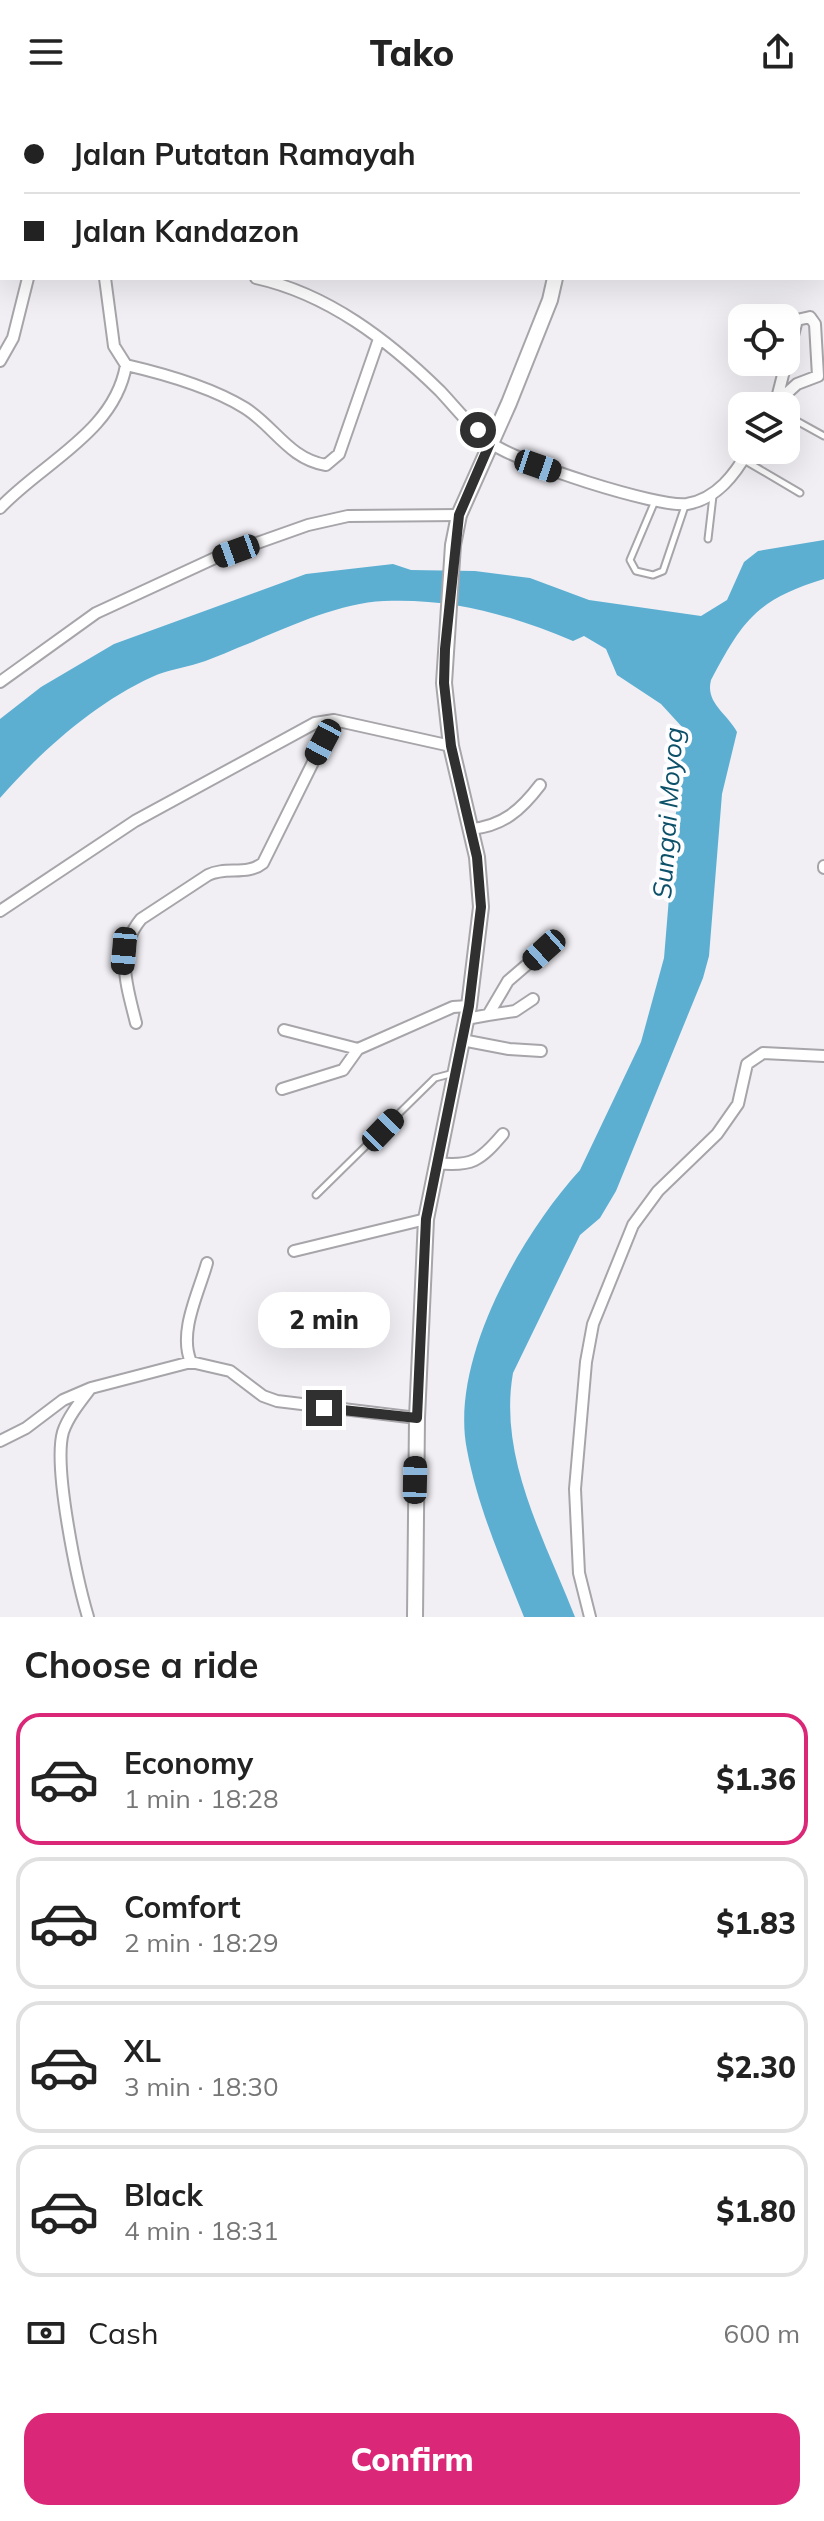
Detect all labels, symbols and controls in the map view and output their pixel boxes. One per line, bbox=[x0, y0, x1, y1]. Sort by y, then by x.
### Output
icon: menu bbox=[24, 30, 68, 74]
text: Tako bbox=[370, 30, 454, 75]
icon: share bbox=[756, 30, 800, 74]
text: Jalan Putatan Ramayah bbox=[72, 135, 416, 173]
text: Jalan Kandazon bbox=[72, 212, 299, 250]
map controls bbox=[728, 304, 800, 464]
button: locate bbox=[728, 304, 800, 376]
button: layers bbox=[728, 392, 800, 464]
route start bbox=[460, 412, 496, 448]
car bbox=[511, 447, 565, 485]
car bbox=[209, 532, 263, 570]
car bbox=[301, 715, 345, 769]
water label: Sungai Moyog bbox=[645, 726, 690, 900]
car bbox=[518, 925, 570, 975]
car bbox=[110, 926, 138, 976]
car bbox=[358, 1104, 408, 1156]
callout: 2 min bbox=[258, 1292, 390, 1348]
text: 2 min bbox=[289, 1303, 359, 1336]
route end bbox=[306, 1390, 342, 1426]
car bbox=[403, 1456, 427, 1504]
text: Choose a ride bbox=[24, 1642, 258, 1687]
icon: car bbox=[28, 1743, 100, 1815]
text: Economy bbox=[124, 1744, 253, 1782]
text: $1.36 bbox=[716, 1760, 796, 1798]
text: 1 min · 18:28 bbox=[124, 1782, 279, 1815]
icon: car bbox=[28, 1887, 100, 1959]
text: Comfort bbox=[124, 1888, 241, 1926]
text: $1.83 bbox=[716, 1904, 796, 1942]
text: 2 min · 18:29 bbox=[124, 1926, 279, 1959]
icon: car bbox=[28, 2031, 100, 2103]
text: XL bbox=[124, 2032, 161, 2070]
text: $2.30 bbox=[716, 2048, 796, 2086]
text: 3 min · 18:30 bbox=[124, 2070, 279, 2103]
icon: car bbox=[28, 2175, 100, 2247]
text: Black bbox=[124, 2176, 203, 2214]
text: $1.80 bbox=[716, 2192, 796, 2230]
text: 4 min · 18:31 bbox=[124, 2214, 279, 2247]
icon: cash bbox=[24, 2311, 68, 2355]
text: Cash bbox=[88, 2314, 159, 2352]
text: 600 m bbox=[724, 2317, 800, 2350]
button: Confirm bbox=[24, 2413, 800, 2505]

